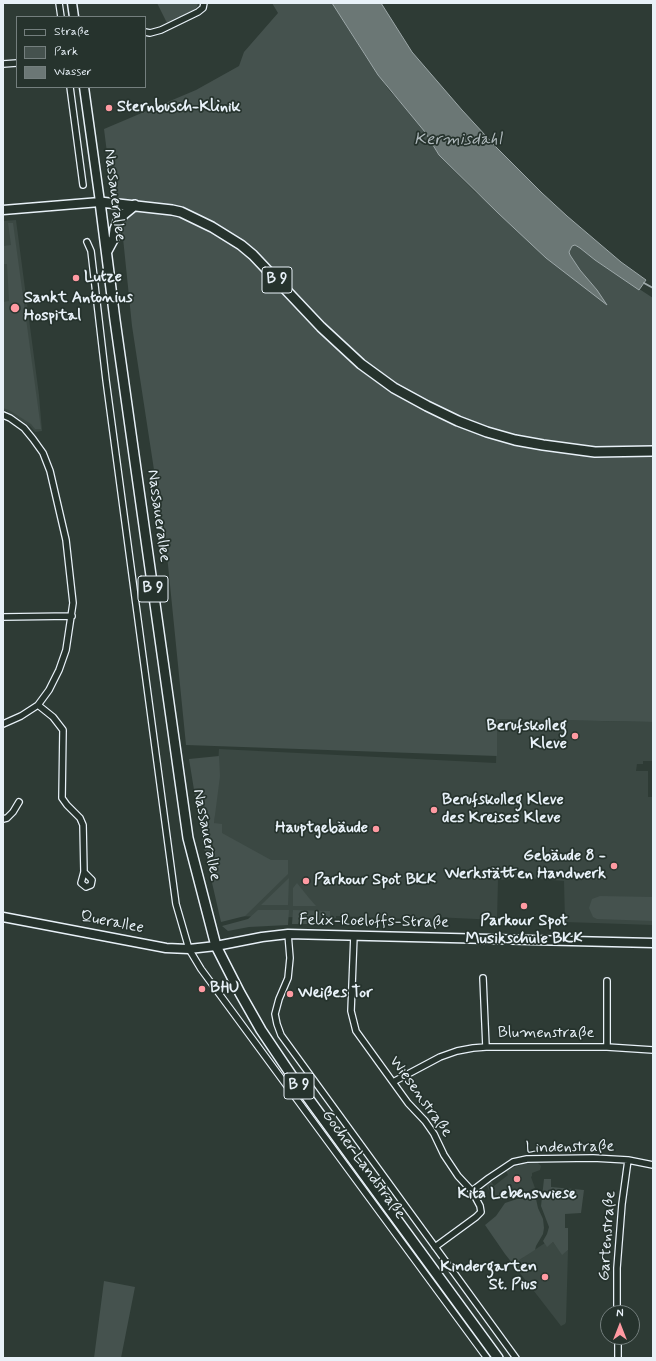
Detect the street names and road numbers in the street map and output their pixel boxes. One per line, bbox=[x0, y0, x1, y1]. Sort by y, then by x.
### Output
street label: Nassauerallee bbox=[99, 148, 129, 242]
road number: B 9 bbox=[262, 267, 292, 293]
street label: Nassauerallee bbox=[142, 469, 174, 563]
road number: B 9 bbox=[138, 576, 168, 602]
street label: Nassauerallee bbox=[188, 787, 224, 883]
street label: Querallee bbox=[79, 907, 145, 939]
street label: Felix-Roeloffs-Straße bbox=[299, 911, 449, 933]
street label: Blumenstraße bbox=[498, 1024, 594, 1044]
street label: Wiesenstraße bbox=[384, 1053, 456, 1141]
road number: B 9 bbox=[284, 1073, 314, 1099]
street label: Gocher Landstraße bbox=[317, 1107, 409, 1223]
street label: Lindenstraße bbox=[525, 1138, 615, 1158]
street label: Gartenstraße bbox=[595, 1190, 621, 1282]

